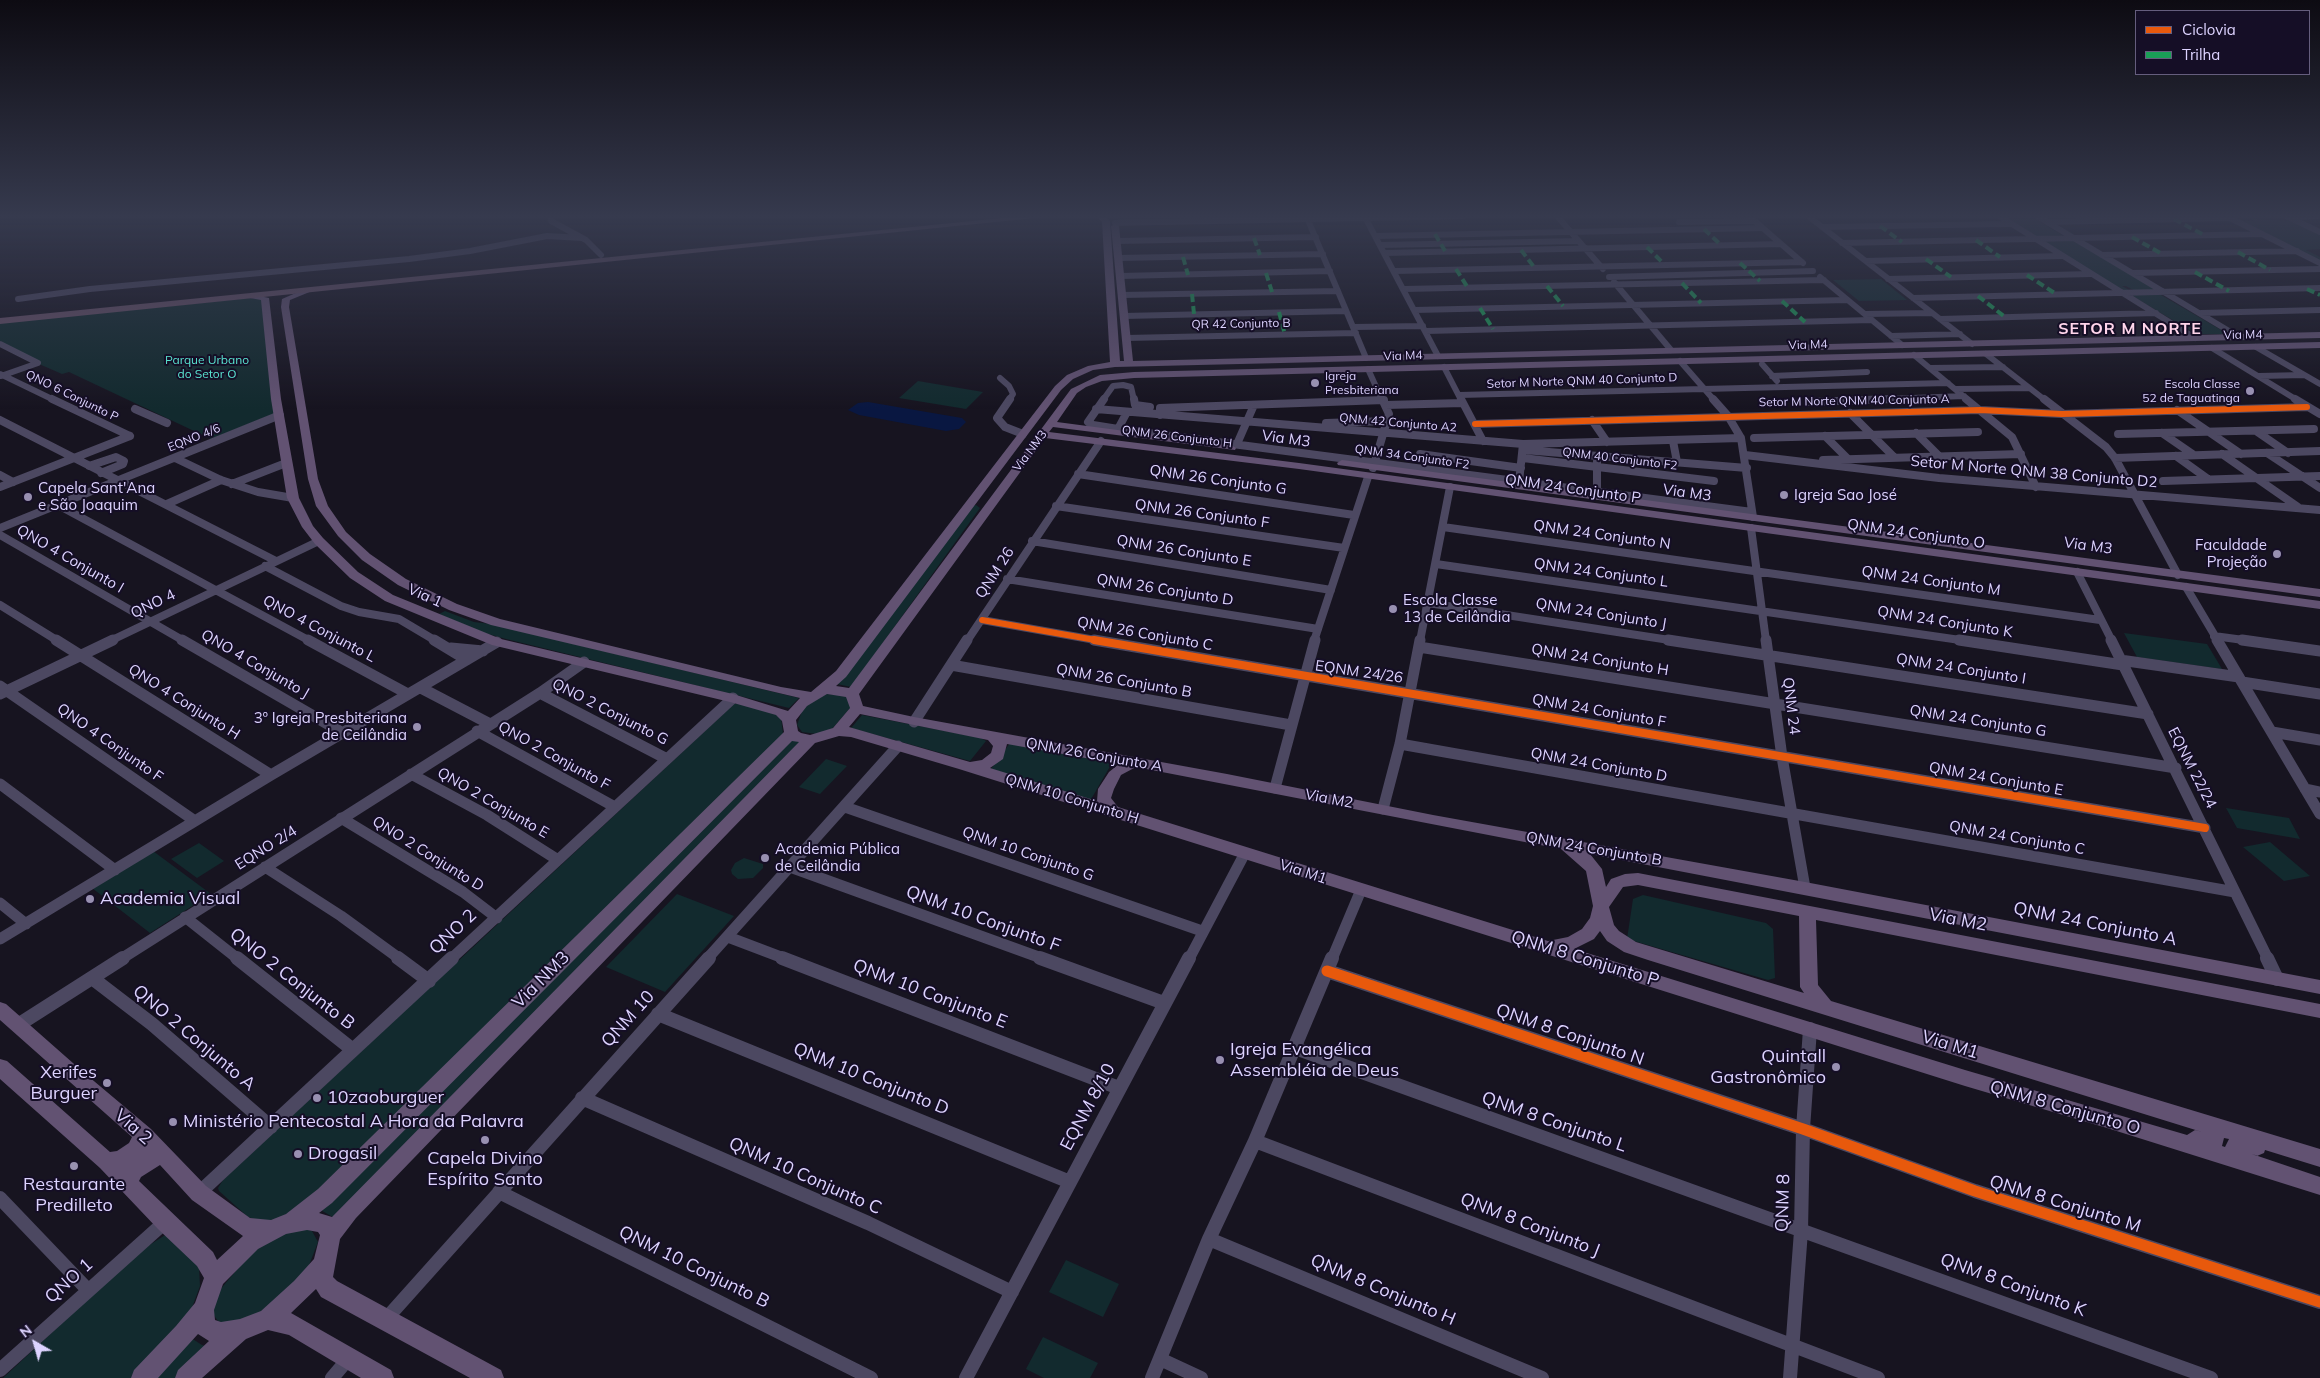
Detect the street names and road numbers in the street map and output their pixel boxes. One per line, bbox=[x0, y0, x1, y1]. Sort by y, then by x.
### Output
street label: QR 42 Conjunto B bbox=[1191, 316, 1291, 332]
street label: Via M4 bbox=[2223, 327, 2263, 343]
street label: Via M4 bbox=[1788, 337, 1828, 353]
street label: Via M4 bbox=[1383, 348, 1423, 364]
street label: QNO 6 Conjunto P bbox=[23, 367, 121, 425]
street label: Setor M Norte QNM 40 Conjunto D bbox=[1486, 370, 1678, 392]
street label: Setor M Norte QNM 40 Conjunto A bbox=[1758, 392, 1950, 410]
street label: QNM 42 Conjunto A2 bbox=[1339, 411, 1457, 435]
street label: EQNO 4/6 bbox=[166, 421, 222, 455]
street label: QNM 26 Conjunto H bbox=[1121, 423, 1233, 451]
street label: Via NM3 bbox=[1010, 427, 1050, 475]
street label: Via M3 bbox=[1261, 427, 1311, 451]
street label: QNM 34 Conjunto F2 bbox=[1354, 442, 1470, 472]
street label: QNM 40 Conjunto F2 bbox=[1562, 445, 1678, 473]
street label: Setor M Norte QNM 38 Conjunto D2 bbox=[1910, 452, 2158, 492]
street label: QNM 26 Conjunto G bbox=[1148, 461, 1288, 499]
street label: QNM 24 Conjunto P bbox=[1504, 471, 1642, 507]
street label: Via M3 bbox=[1662, 481, 1712, 505]
street label: QNM 26 Conjunto F bbox=[1134, 496, 1270, 532]
street label: QNM 24 Conjunto O bbox=[1846, 515, 1986, 553]
street label: QNM 24 Conjunto N bbox=[1532, 516, 1672, 554]
street label: QNO 4 Conjunto I bbox=[13, 521, 127, 597]
street label: QNM 26 Conjunto E bbox=[1115, 531, 1253, 571]
street label: Via M3 bbox=[2063, 534, 2113, 558]
street label: QNM 26 bbox=[972, 544, 1018, 602]
street label: QNM 24 Conjunto L bbox=[1533, 555, 1669, 591]
street label: QNM 24 Conjunto M bbox=[1860, 562, 2002, 600]
street label: QNM 26 Conjunto D bbox=[1095, 570, 1235, 610]
street label: Via 1 bbox=[405, 580, 445, 612]
street label: QNO 4 bbox=[128, 586, 178, 622]
street label: QNO 4 Conjunto L bbox=[260, 592, 378, 666]
street label: QNM 24 Conjunto J bbox=[1534, 595, 1668, 633]
street label: QNM 24 Conjunto K bbox=[1876, 602, 2014, 642]
street label: QNM 26 Conjunto C bbox=[1076, 613, 1214, 655]
street label: QNO 4 Conjunto J bbox=[198, 626, 312, 702]
street label: QNM 24 Conjunto H bbox=[1530, 640, 1670, 680]
street label: QNM 24 Conjunto I bbox=[1895, 650, 2027, 688]
street label: EQNM 24/26 bbox=[1314, 657, 1404, 687]
street label: QNO 4 Conjunto H bbox=[125, 660, 243, 744]
street label: QNM 26 Conjunto B bbox=[1055, 660, 1193, 702]
street label: QNO 2 Conjunto G bbox=[549, 675, 671, 749]
street label: QNM 24 bbox=[1779, 676, 1803, 736]
street label: QNM 24 Conjunto F bbox=[1531, 690, 1667, 732]
street label: QNO 4 Conjunto F bbox=[53, 700, 167, 786]
street label: QNM 24 Conjunto G bbox=[1908, 701, 2048, 741]
street label: QNO 2 Conjunto F bbox=[495, 718, 613, 794]
street label: EQNM 22/24 bbox=[2164, 724, 2220, 812]
street label: QNM 26 Conjunto A bbox=[1024, 734, 1164, 776]
street label: QNM 24 Conjunto D bbox=[1529, 744, 1669, 786]
street label: QNM 24 Conjunto E bbox=[1927, 758, 2065, 800]
street label: QNO 2 Conjunto E bbox=[434, 764, 552, 842]
street label: QNM 10 Conjunto H bbox=[1003, 770, 1141, 828]
street label: Via M2 bbox=[1303, 786, 1355, 812]
street label: QNO 2 Conjunto D bbox=[369, 812, 487, 896]
street label: QNM 24 Conjunto C bbox=[1948, 817, 2086, 859]
street label: EQNO 2/4 bbox=[232, 822, 300, 874]
street label: QNM 10 Conjunto G bbox=[960, 823, 1096, 885]
street label: QNM 24 Conjunto B bbox=[1525, 828, 1663, 870]
street label: Via M1 bbox=[1277, 856, 1329, 888]
street label: QNM 10 Conjunto F bbox=[903, 881, 1063, 957]
street label: QNM 24 Conjunto A bbox=[2012, 898, 2178, 950]
street label: Via M2 bbox=[1927, 904, 1989, 936]
street label: QNO 2 bbox=[425, 905, 481, 959]
street label: QNO 2 Conjunto B bbox=[225, 924, 359, 1034]
street label: QNM 8 Conjunto P bbox=[1508, 926, 1662, 992]
street label: Via NM3 bbox=[508, 947, 574, 1013]
street label: QNM 10 Conjunto E bbox=[850, 955, 1010, 1033]
street label: QNO 2 Conjunto A bbox=[128, 980, 260, 1096]
street label: QNM 10 bbox=[597, 986, 659, 1052]
street label: QNM 8 Conjunto N bbox=[1493, 1000, 1647, 1070]
street label: Via M1 bbox=[1919, 1026, 1981, 1064]
street label: QNM 10 Conjunto D bbox=[790, 1038, 952, 1120]
street label: EQNM 8/10 bbox=[1056, 1060, 1120, 1154]
street label: QNM 8 Conjunto O bbox=[1987, 1076, 2143, 1140]
street label: QNM 8 Conjunto L bbox=[1479, 1087, 1629, 1157]
street label: Via 2 bbox=[110, 1105, 156, 1149]
street label: QNM 10 Conjunto C bbox=[725, 1133, 885, 1219]
street label: QNM 8 Conjunto M bbox=[1987, 1171, 2143, 1237]
street label: QNM 8 bbox=[1771, 1173, 1795, 1233]
street label: QNM 8 Conjunto J bbox=[1457, 1188, 1603, 1262]
street label: QNM 10 Conjunto B bbox=[615, 1221, 773, 1313]
street label: QNM 8 Conjunto K bbox=[1937, 1249, 2089, 1321]
street label: QNM 8 Conjunto H bbox=[1307, 1250, 1459, 1330]
street label: QNO 1 bbox=[41, 1254, 97, 1308]

